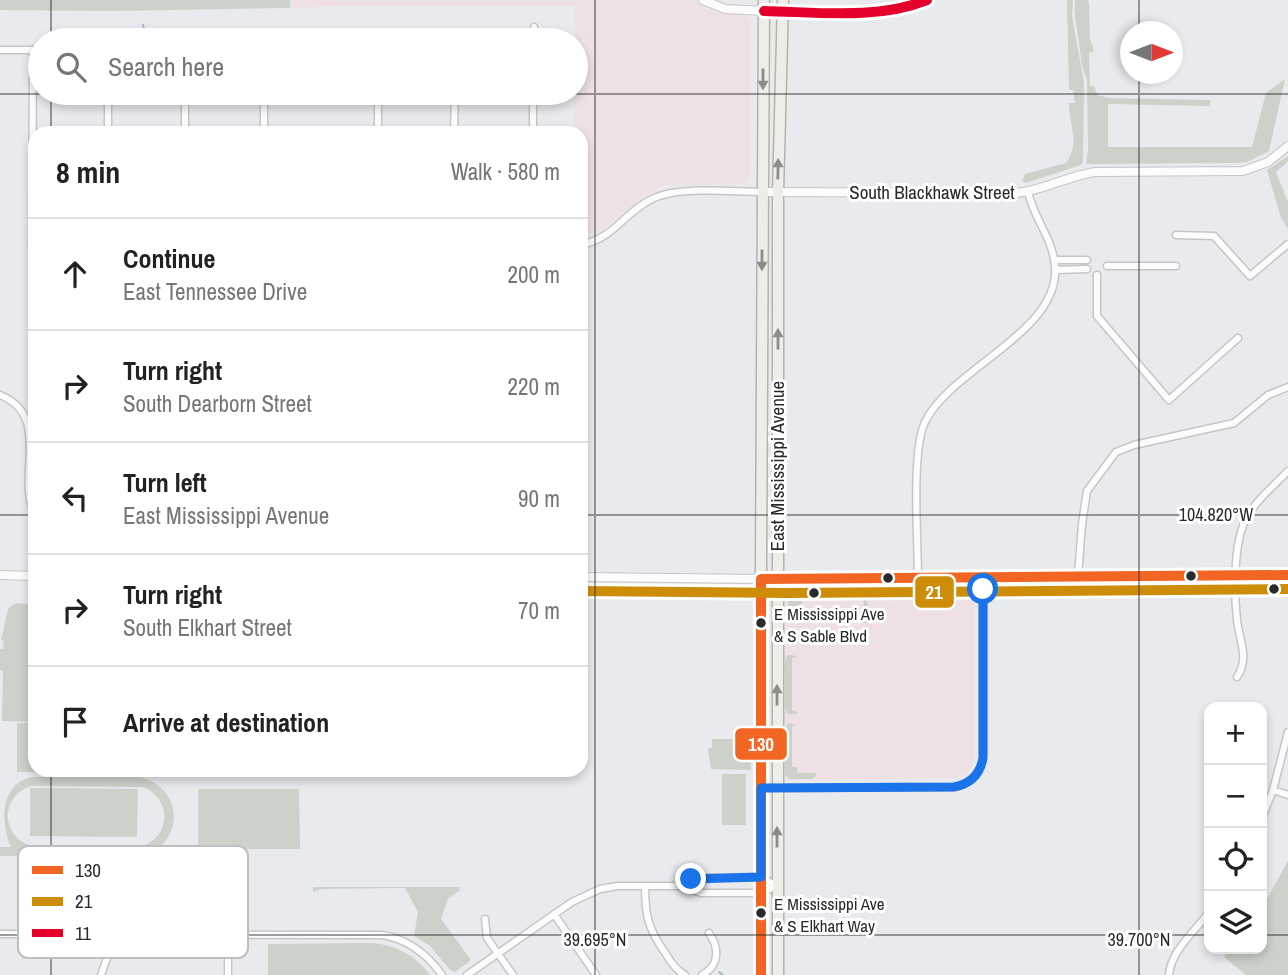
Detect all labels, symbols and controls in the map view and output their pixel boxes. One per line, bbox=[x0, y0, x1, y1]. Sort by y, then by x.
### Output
north arrow bbox=[1120, 21, 1183, 84]
search box bbox=[28, 28, 588, 105]
icon: search bbox=[52, 48, 90, 86]
text: Search here bbox=[108, 49, 224, 84]
one-way arrow bbox=[757, 69, 769, 91]
text: 8 min bbox=[56, 152, 120, 192]
text: Walk · 580 m bbox=[451, 156, 560, 187]
one-way arrow bbox=[772, 158, 784, 180]
street label: South Blackhawk Street bbox=[849, 179, 1015, 205]
text: Continue bbox=[123, 241, 215, 276]
one-way arrow bbox=[756, 249, 768, 271]
icon: ahead bbox=[56, 255, 94, 293]
text: 200 m bbox=[508, 259, 560, 290]
text: East Tennessee Drive bbox=[123, 276, 307, 307]
one-way arrow bbox=[772, 328, 784, 350]
text: Turn right bbox=[123, 353, 222, 388]
icon: right bbox=[56, 367, 94, 405]
text: 220 m bbox=[508, 371, 560, 402]
street label: East Mississippi Avenue bbox=[764, 381, 790, 551]
text: South Dearborn Street bbox=[123, 388, 312, 419]
text: Turn left bbox=[123, 465, 207, 500]
icon: left bbox=[56, 479, 94, 517]
text: 90 m bbox=[518, 483, 560, 514]
text: East Mississippi Avenue bbox=[123, 500, 329, 531]
text: 104.820°W bbox=[1179, 502, 1253, 527]
unlabelled marker bbox=[1184, 569, 1198, 583]
unlabelled marker bbox=[881, 571, 895, 585]
route start bbox=[967, 573, 998, 604]
line badge: 21 bbox=[914, 575, 955, 609]
text: Turn right bbox=[123, 577, 222, 612]
text: 21 bbox=[925, 579, 943, 605]
unlabelled marker bbox=[1267, 582, 1281, 596]
unlabelled marker bbox=[807, 586, 821, 600]
icon: right bbox=[56, 591, 94, 629]
text: 70 m bbox=[518, 595, 560, 626]
place label: E Mississippi Ave & S Sable Blvd bbox=[774, 602, 885, 647]
text: South Elkhart Street bbox=[123, 612, 292, 643]
marker: E Mississippi Ave & S Sable Blvd bbox=[754, 616, 768, 630]
one-way arrow bbox=[771, 683, 783, 705]
map controls bbox=[1204, 702, 1267, 954]
button: + bbox=[1204, 702, 1267, 765]
icon: arrive bbox=[56, 703, 94, 741]
text: Arrive at destination bbox=[123, 705, 329, 740]
line badge: 130 bbox=[734, 727, 788, 761]
text: 130 bbox=[748, 731, 774, 757]
button: − bbox=[1204, 765, 1267, 828]
one-way arrow bbox=[771, 826, 783, 848]
button: locate bbox=[1204, 828, 1267, 891]
legend bbox=[18, 846, 248, 958]
text: 130 bbox=[75, 857, 101, 883]
route end bbox=[675, 863, 706, 894]
text: 21 bbox=[75, 888, 93, 914]
button: layers bbox=[1204, 891, 1267, 954]
place label: E Mississippi Ave & S Elkhart Way bbox=[774, 892, 885, 937]
marker: E Mississippi Ave & S Elkhart Way bbox=[754, 906, 768, 920]
text: 11 bbox=[75, 920, 92, 946]
text: 39.695°N bbox=[564, 927, 627, 952]
text: 39.700°N bbox=[1108, 927, 1171, 952]

